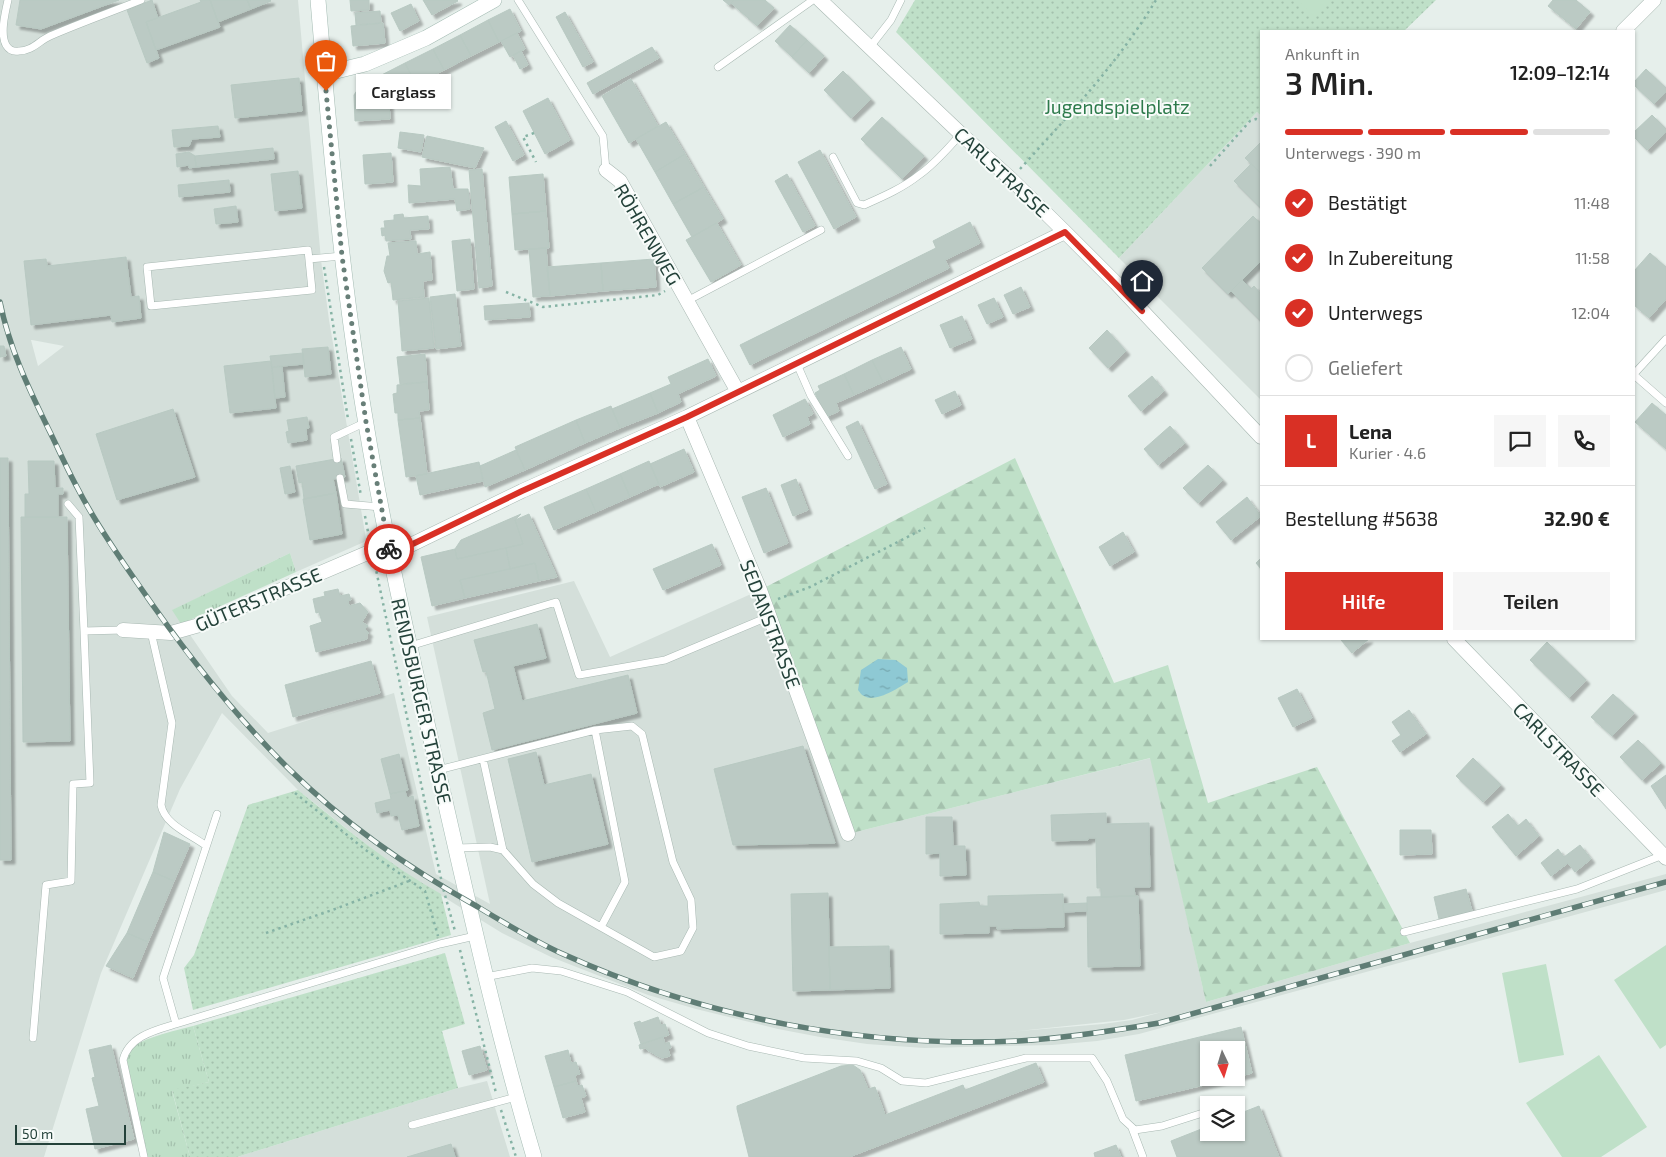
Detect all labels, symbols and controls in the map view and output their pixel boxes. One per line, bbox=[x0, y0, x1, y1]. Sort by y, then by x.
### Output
pin bbox=[305, 40, 347, 91]
text: Ankunft in bbox=[1285, 44, 1360, 63]
icon: bag bbox=[312, 47, 340, 75]
text: 12:09–12:14 bbox=[1510, 61, 1610, 84]
text: 3 Min. bbox=[1285, 63, 1374, 101]
callout: Carglass bbox=[356, 74, 451, 108]
text: Carglass bbox=[371, 82, 436, 101]
park label: Jugendspielplatz bbox=[1044, 95, 1190, 118]
street label: CARLSTRASSE bbox=[950, 122, 1054, 222]
text: Unterwegs · 390 m bbox=[1285, 143, 1421, 162]
street label: RÖHRENWEG bbox=[610, 179, 686, 289]
icon: check bbox=[1285, 189, 1313, 217]
text: Bestätigt bbox=[1328, 191, 1407, 214]
text: 11:48 bbox=[1574, 193, 1610, 212]
icon: check bbox=[1285, 244, 1313, 272]
text: In Zubereitung bbox=[1328, 246, 1453, 269]
text: 11:58 bbox=[1575, 248, 1610, 267]
pin bbox=[1121, 260, 1163, 311]
icon: home bbox=[1128, 267, 1156, 295]
icon: check bbox=[1285, 299, 1313, 327]
text: Unterwegs bbox=[1328, 301, 1423, 324]
text: 12:04 bbox=[1571, 303, 1610, 322]
text: Geliefert bbox=[1328, 356, 1403, 379]
button: chat bbox=[1494, 415, 1546, 467]
button: phone bbox=[1558, 415, 1610, 467]
text: Lena bbox=[1349, 420, 1392, 443]
text: L bbox=[1306, 429, 1316, 452]
text: Kurier · 4.6 bbox=[1349, 443, 1426, 462]
text: Bestellung #5638 bbox=[1285, 507, 1438, 530]
text: 32.90 € bbox=[1544, 507, 1610, 530]
courier bbox=[364, 524, 414, 574]
icon: bike bbox=[375, 535, 403, 563]
street label: SEDANSTRASSE bbox=[736, 556, 806, 692]
street label: GÜTERSTRASSE bbox=[191, 562, 325, 636]
button: Hilfe bbox=[1285, 572, 1443, 630]
button: Teilen bbox=[1453, 572, 1610, 630]
street label: RENDSBURGER STRASSE bbox=[387, 596, 457, 806]
street label: CARLSTRASSE bbox=[1509, 697, 1609, 801]
north arrow bbox=[1200, 1041, 1245, 1086]
map controls bbox=[1200, 1041, 1245, 1141]
button: layers bbox=[1200, 1096, 1245, 1141]
scale bar bbox=[15, 1122, 126, 1145]
text: 50 m bbox=[22, 1125, 53, 1142]

